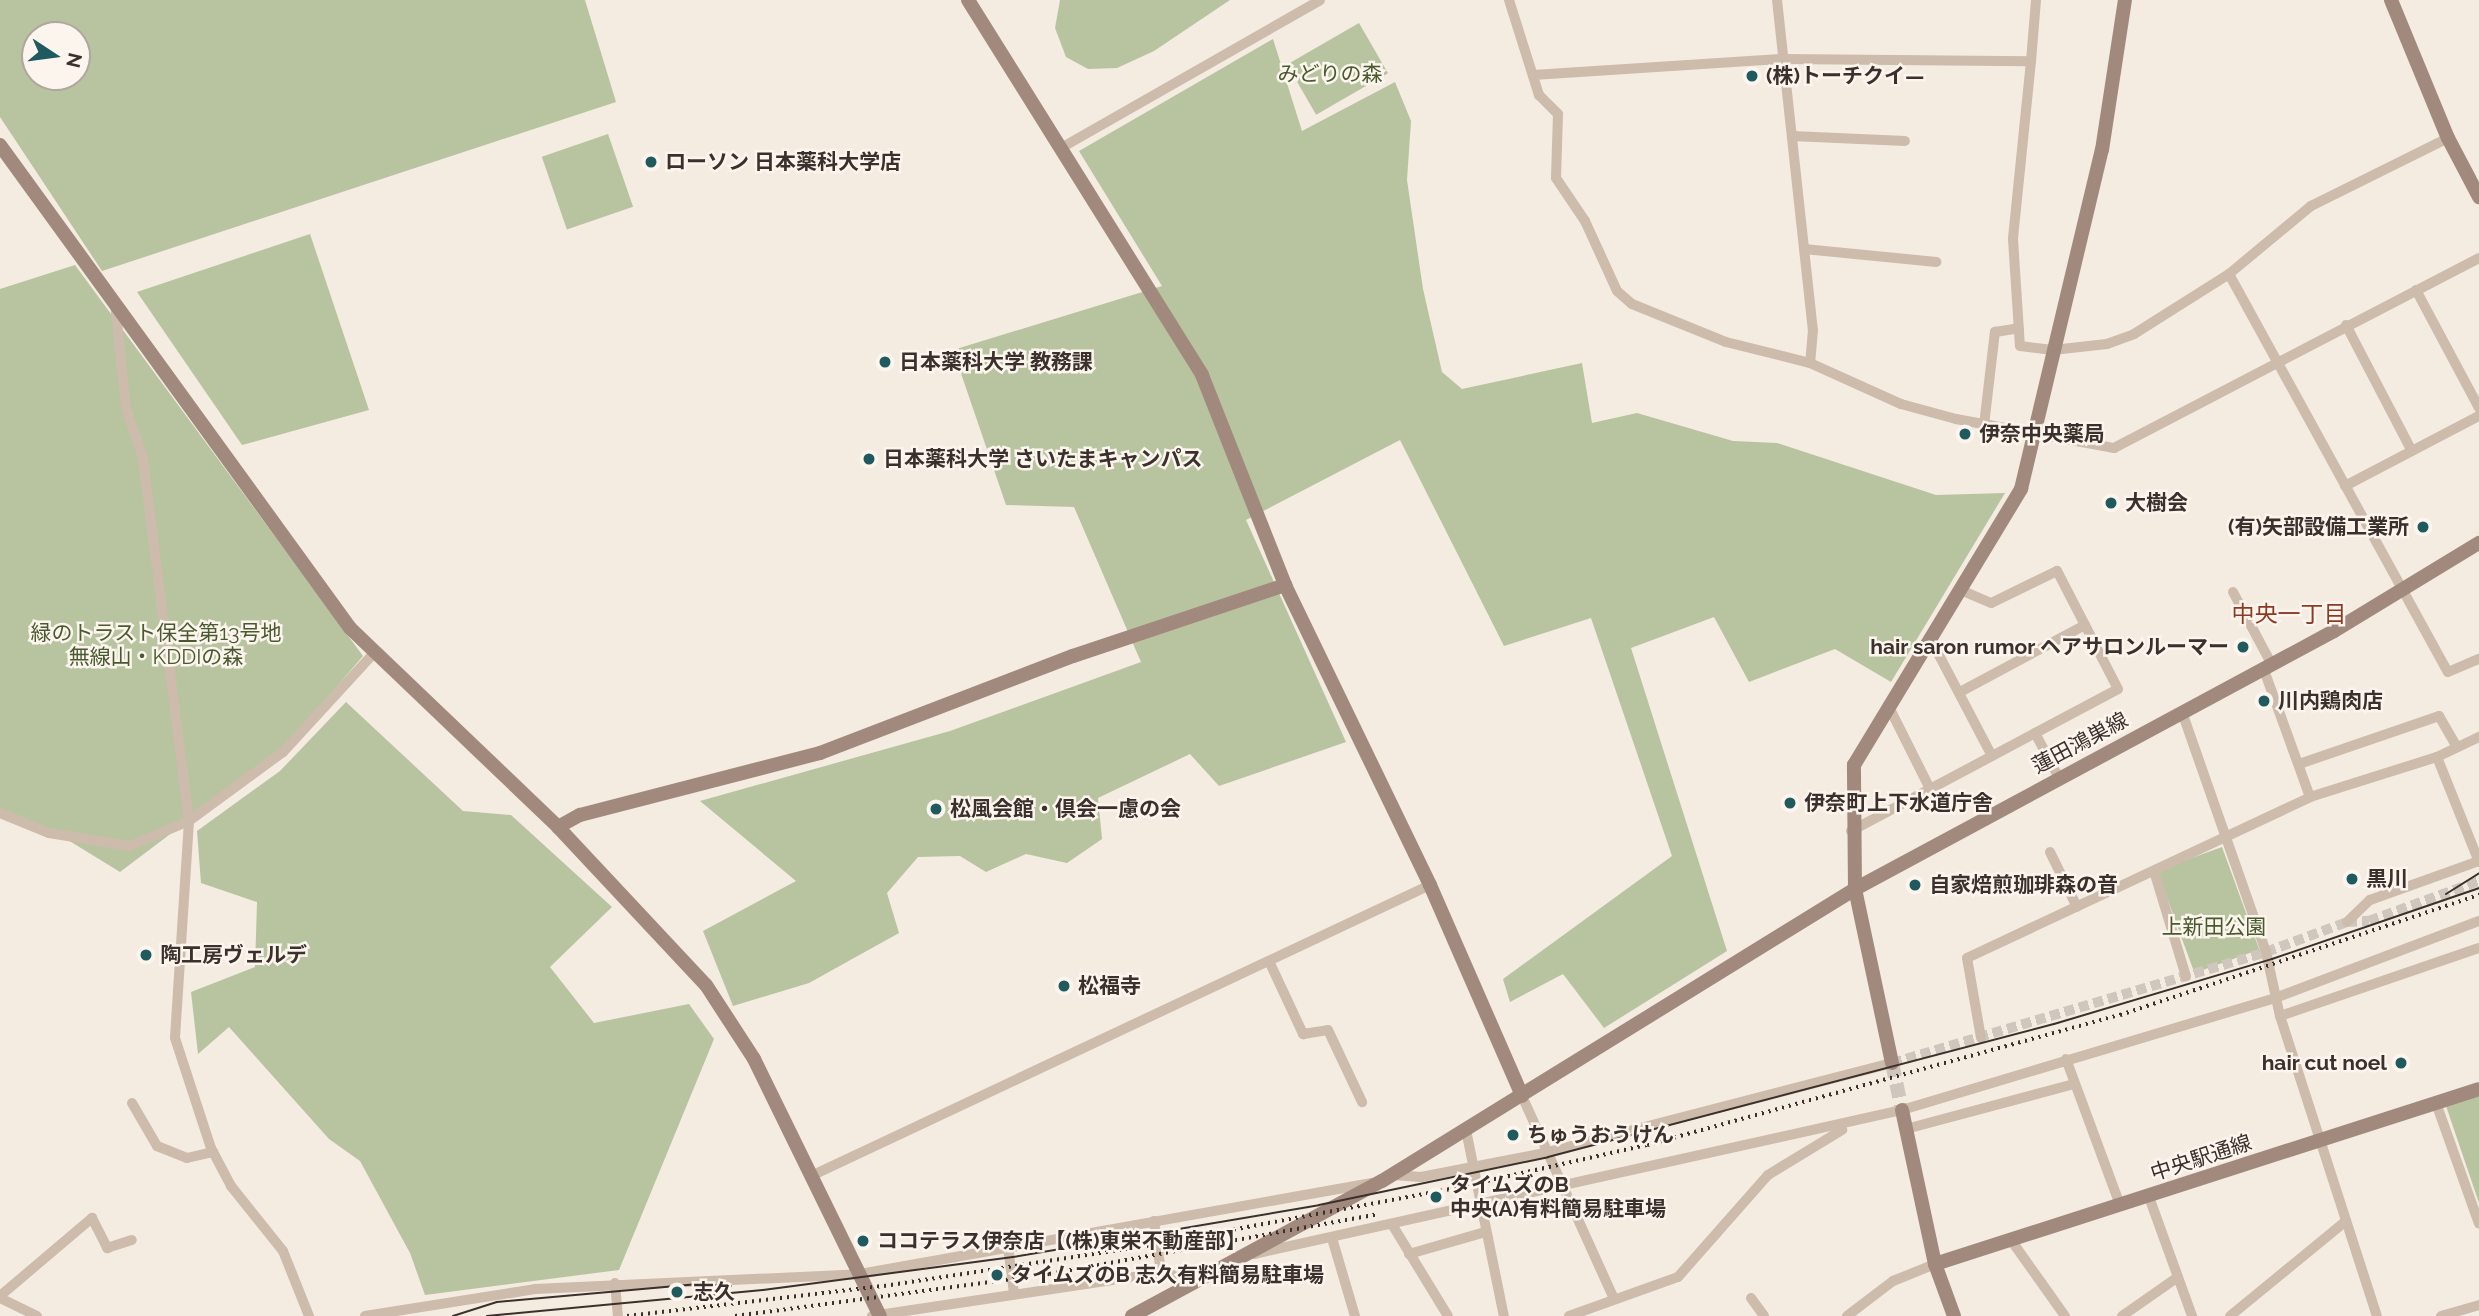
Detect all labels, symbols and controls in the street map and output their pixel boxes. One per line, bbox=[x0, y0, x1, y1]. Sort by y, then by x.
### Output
north arrow bbox=[21, 21, 91, 91]
text: N bbox=[62, 51, 87, 70]
park label: みどりの森 bbox=[1278, 61, 1382, 87]
place label: (株)トーチクイ― bbox=[1766, 63, 1924, 89]
marker: (株)トーチクイ― bbox=[1744, 68, 1760, 84]
place label: ローソン 日本薬科大学店 bbox=[665, 149, 901, 175]
marker: ローソン 日本薬科大学店 bbox=[643, 154, 659, 170]
place label: 日本薬科大学 教務課 bbox=[899, 349, 1093, 375]
marker: 日本薬科大学 教務課 bbox=[877, 354, 893, 370]
place label: 伊奈中央薬局 bbox=[1979, 421, 2105, 447]
marker: 伊奈中央薬局 bbox=[1957, 426, 1973, 442]
place label: 日本薬科大学 さいたまキャンパス bbox=[883, 446, 1203, 472]
marker: 日本薬科大学 さいたまキャンパス bbox=[861, 451, 877, 467]
place label: 大樹会 bbox=[2125, 490, 2188, 516]
marker: 大樹会 bbox=[2103, 495, 2119, 511]
place label: (有)矢部設備工業所 bbox=[2228, 514, 2409, 540]
marker: (有)矢部設備工業所 bbox=[2415, 519, 2431, 535]
district label: 中央一丁目 bbox=[2232, 600, 2346, 628]
park label: 緑のトラスト保全第13号地 無線山・KDDIの森 bbox=[30, 620, 282, 670]
place label: hair saron rumor ヘアサロンルーマー bbox=[1869, 634, 2229, 660]
marker: hair saron rumor ヘアサロンルーマー bbox=[2235, 639, 2251, 655]
place label: 川内鶏肉店 bbox=[2278, 688, 2383, 714]
marker: 川内鶏肉店 bbox=[2256, 693, 2272, 709]
street label: 蓮田鴻巣線 bbox=[2028, 707, 2132, 779]
place label: 伊奈町上下水道庁舎 bbox=[1804, 790, 1993, 816]
marker: 伊奈町上下水道庁舎 bbox=[1782, 795, 1798, 811]
place label: 松風会館・倶会一慮の会 bbox=[950, 796, 1181, 822]
marker: 松風会館・倶会一慮の会 bbox=[928, 801, 944, 817]
place label: 黒川 bbox=[2366, 866, 2408, 892]
marker: 黒川 bbox=[2344, 871, 2360, 887]
place label: 自家焙煎珈琲森の音 bbox=[1929, 872, 2118, 898]
marker: 自家焙煎珈琲森の音 bbox=[1907, 877, 1923, 893]
park label: 上新田公園 bbox=[2162, 914, 2266, 940]
place label: 陶工房ヴェルデ bbox=[160, 942, 307, 968]
marker: 陶工房ヴェルデ bbox=[138, 947, 154, 963]
place label: 松福寺 bbox=[1078, 973, 1141, 999]
marker: 松福寺 bbox=[1056, 978, 1072, 994]
place label: hair cut noel bbox=[2261, 1050, 2387, 1076]
marker: hair cut noel bbox=[2393, 1055, 2409, 1071]
place label: ちゅうおうけん bbox=[1527, 1122, 1674, 1148]
marker: ちゅうおうけん bbox=[1505, 1127, 1521, 1143]
street label: 中央駅通線 bbox=[2147, 1130, 2255, 1186]
place label: タイムズのB 中央(A)有料簡易駐車場 bbox=[1450, 1172, 1666, 1222]
marker: タイムズのB 中央(A)有料簡易駐車場 bbox=[1428, 1189, 1444, 1205]
place label: ココテラス伊奈店【(株)東栄不動産部】 bbox=[877, 1228, 1247, 1254]
marker: ココテラス伊奈店【(株)東栄不動産部】 bbox=[855, 1233, 871, 1249]
place label: タイムズのB 志久有料簡易駐車場 bbox=[1011, 1262, 1324, 1288]
marker: タイムズのB 志久有料簡易駐車場 bbox=[989, 1267, 1005, 1283]
place label: 志久 bbox=[693, 1279, 735, 1305]
marker: 志久 bbox=[667, 1282, 687, 1302]

